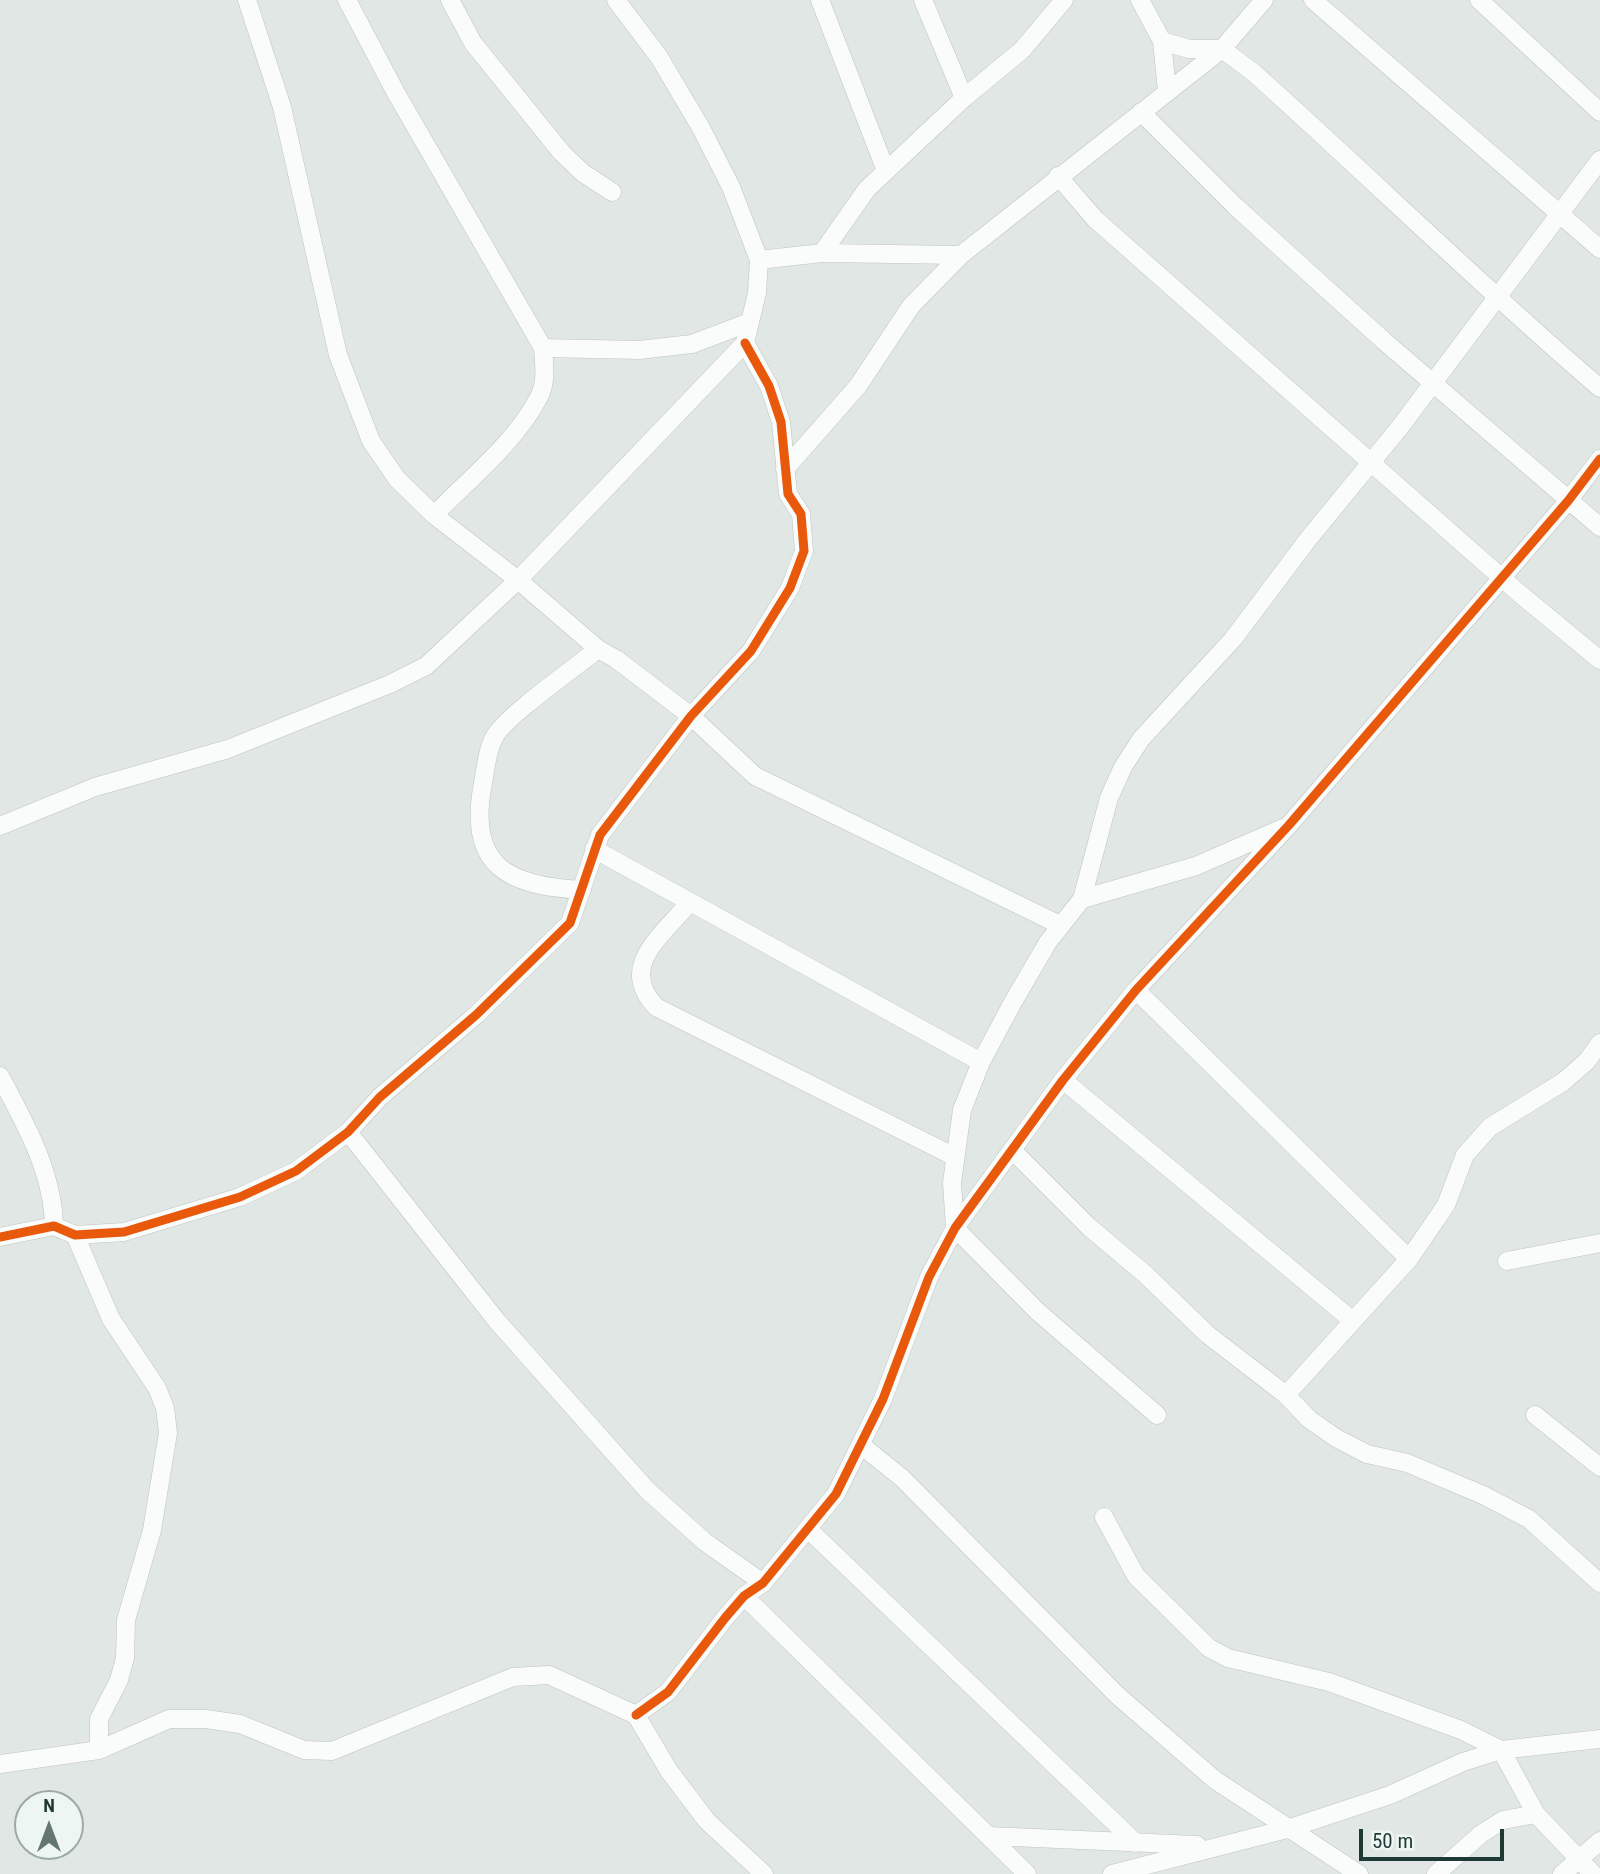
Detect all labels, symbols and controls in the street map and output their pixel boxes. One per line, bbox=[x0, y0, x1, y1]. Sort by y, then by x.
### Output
north arrow bbox=[14, 1790, 84, 1860]
text: N bbox=[43, 1794, 55, 1817]
scale bar bbox=[1362, 1814, 1507, 1858]
text: 50 m bbox=[1372, 1829, 1413, 1853]

